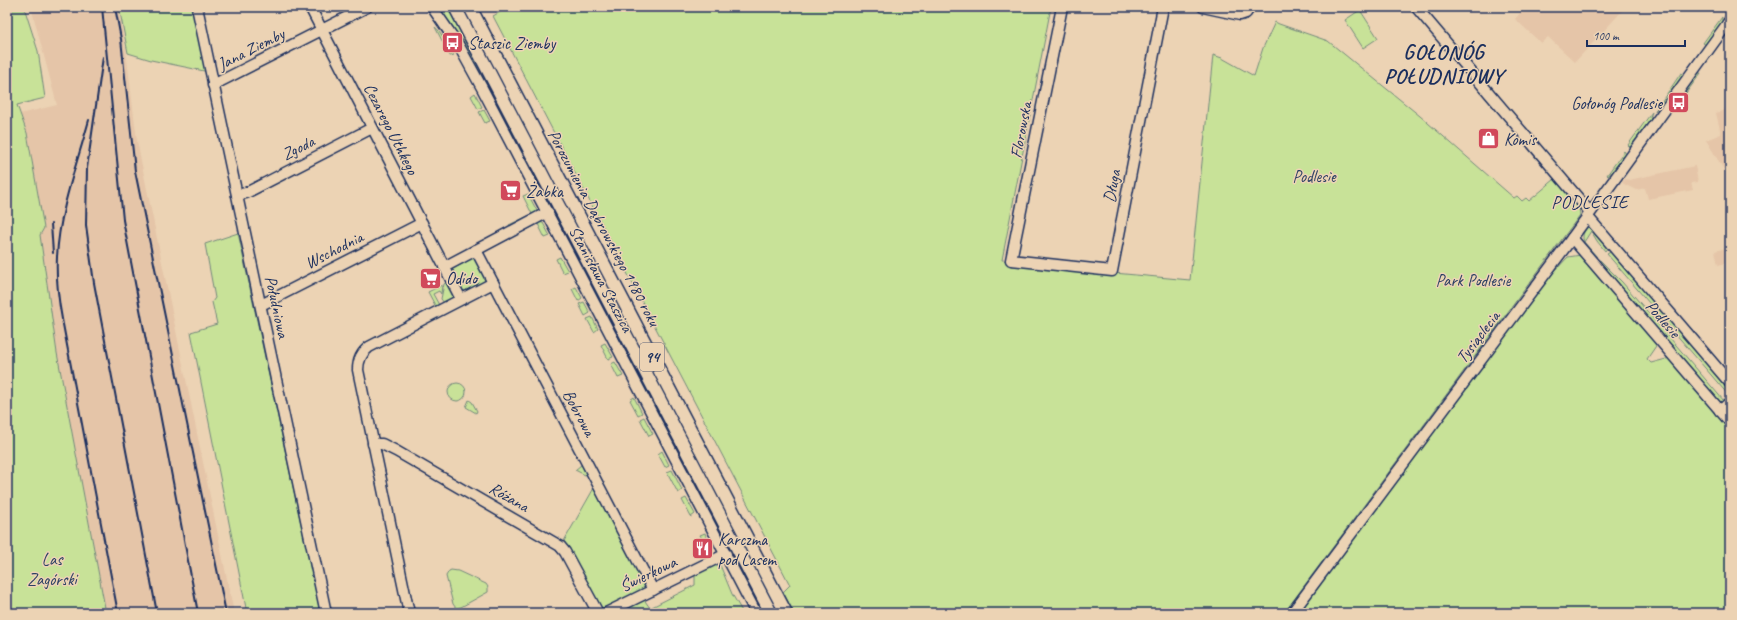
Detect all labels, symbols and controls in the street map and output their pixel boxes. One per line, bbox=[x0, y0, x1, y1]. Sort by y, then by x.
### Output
scale bar bbox=[1587, 22, 1685, 48]
street label: Jana Ziemby bbox=[213, 23, 289, 75]
text: 100 m bbox=[1593, 28, 1620, 44]
bus stop icon: Staszic Ziemby bbox=[439, 30, 465, 56]
place label: Staszic Ziemby bbox=[468, 33, 557, 54]
district label: GOŁONÓG POŁUDNIOWY bbox=[1384, 39, 1507, 89]
street label: Cezarego Uthkego bbox=[359, 80, 423, 179]
bus stop icon: Gołonóg Podlesie bbox=[1665, 90, 1691, 116]
place label: Gołonóg Podlesie bbox=[1571, 93, 1663, 114]
street label: Florowska bbox=[1005, 98, 1037, 160]
street label: Porozumienia Dąbrowskiego 1980 roku bbox=[543, 126, 666, 331]
shop icon: Komis bbox=[1475, 126, 1501, 152]
place label: Komis bbox=[1504, 129, 1537, 150]
street label: Zgoda bbox=[278, 130, 319, 165]
park label: Podlesie bbox=[1293, 166, 1337, 187]
street label: Długa bbox=[1099, 167, 1126, 204]
supermarket icon: Żabka bbox=[497, 178, 523, 204]
place label: Żabka bbox=[526, 181, 564, 202]
district label: PODLESIE bbox=[1551, 191, 1630, 213]
street label: Stanisława Staszica bbox=[564, 222, 638, 337]
street label: Wschodnia bbox=[302, 226, 368, 273]
supermarket icon: Odido bbox=[418, 265, 444, 291]
place label: Odido bbox=[446, 268, 479, 289]
park label: Park Podlesie bbox=[1436, 270, 1512, 291]
street label: Południowa bbox=[260, 274, 294, 342]
street label: Podlesie bbox=[1641, 296, 1686, 343]
street label: Tysiąclecia bbox=[1452, 305, 1506, 367]
road number: 94 bbox=[640, 343, 664, 371]
street label: Bobrowa bbox=[558, 386, 601, 442]
street label: Różana bbox=[485, 477, 534, 517]
place label: Karczma pod Lasem bbox=[718, 529, 778, 570]
restaurant icon: Karczma pod Lasem bbox=[689, 536, 715, 562]
park label: Las Zagórski bbox=[27, 549, 78, 590]
street label: Świerkowa bbox=[616, 550, 681, 597]

